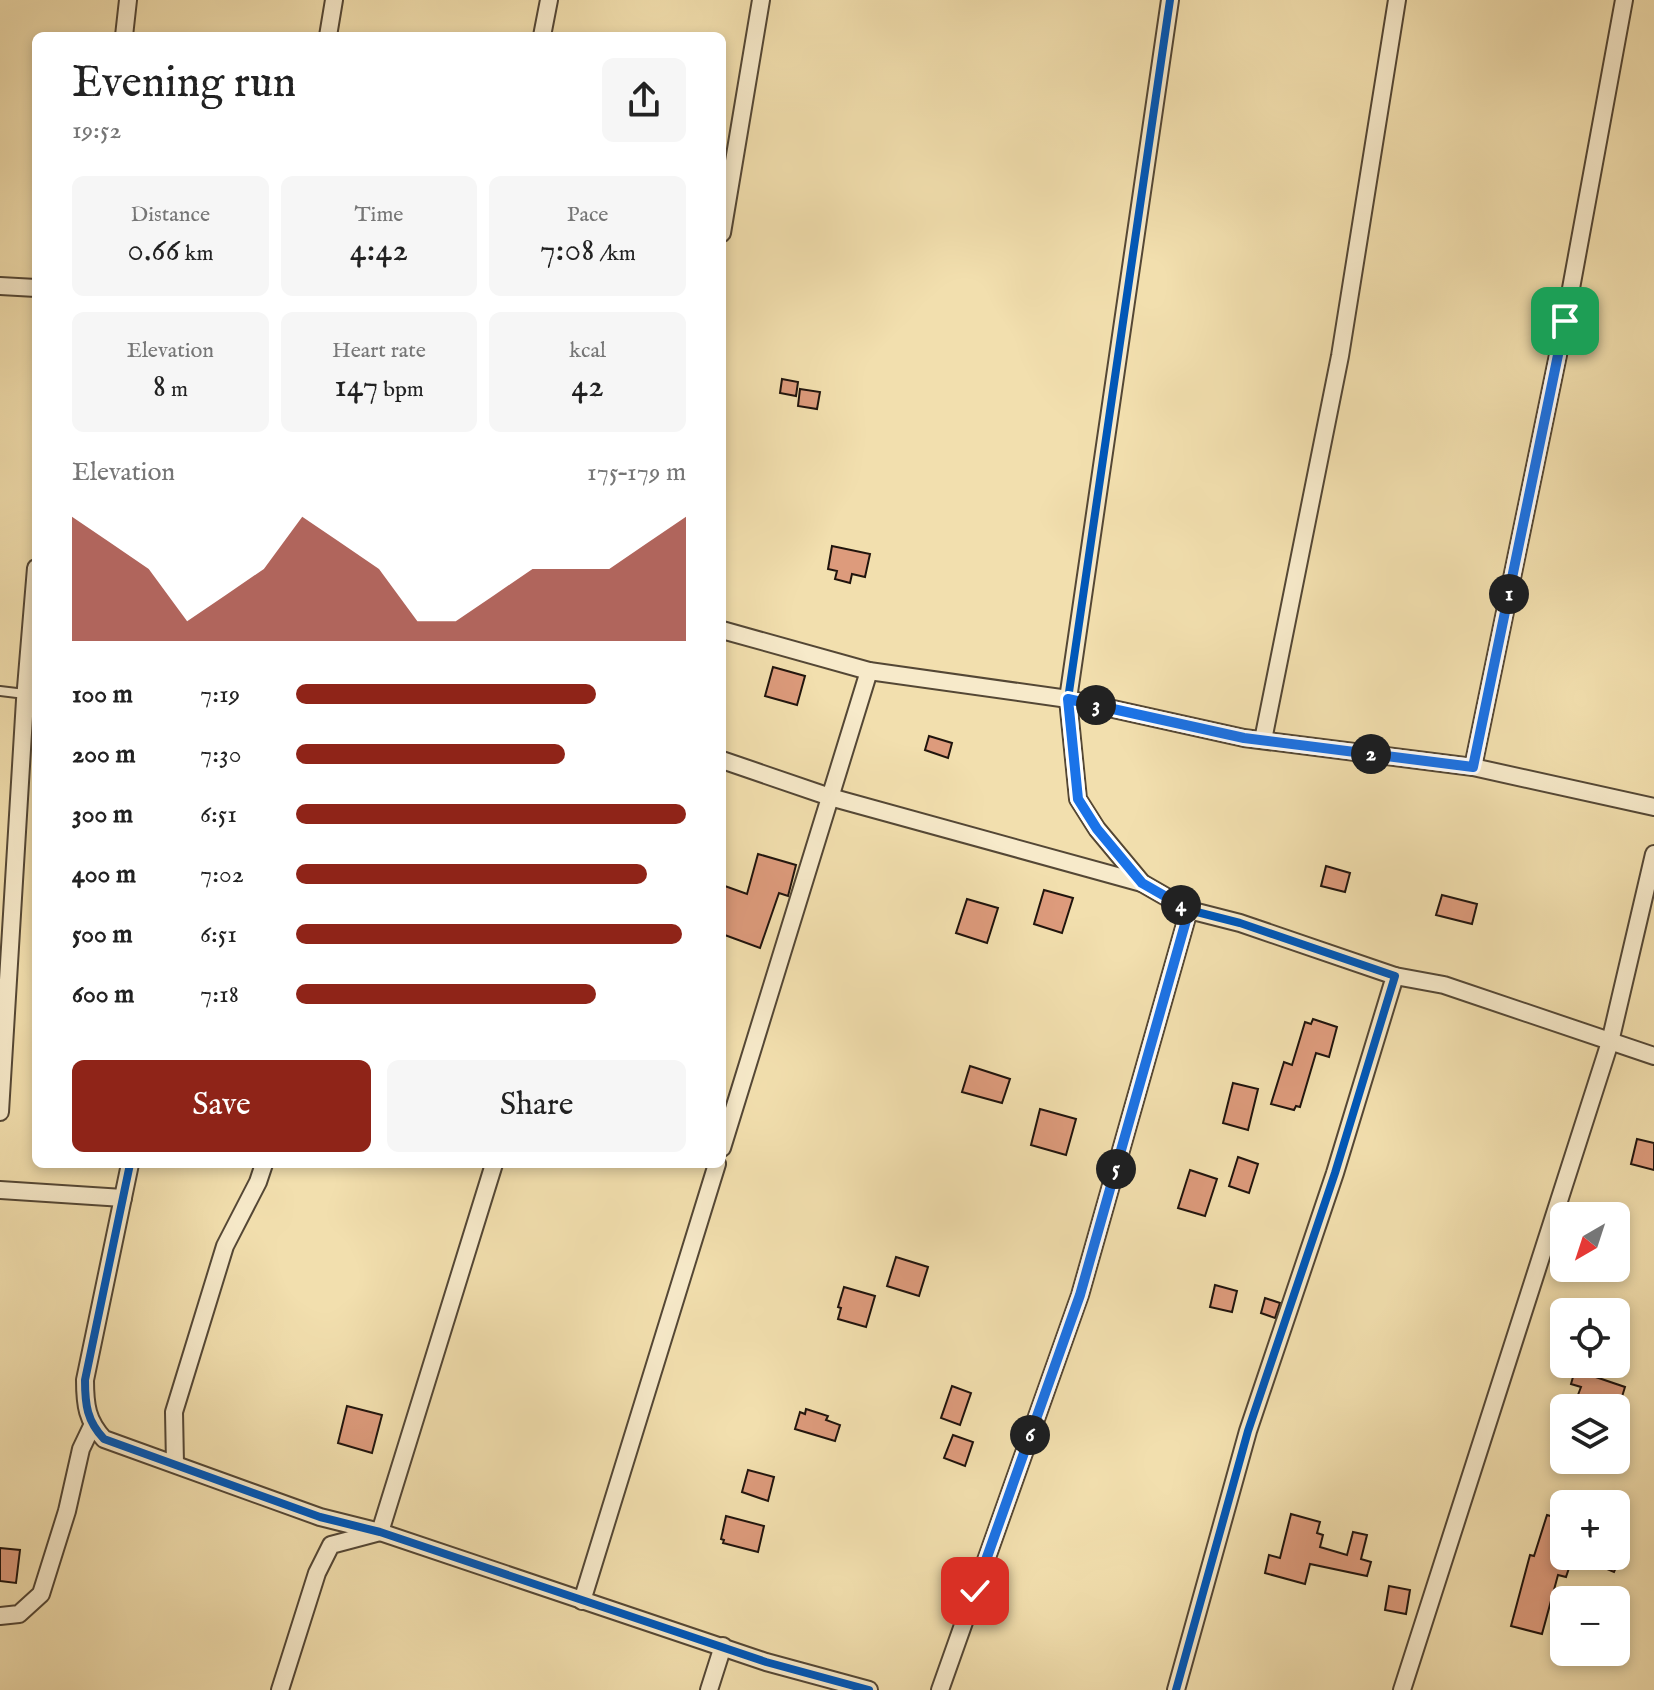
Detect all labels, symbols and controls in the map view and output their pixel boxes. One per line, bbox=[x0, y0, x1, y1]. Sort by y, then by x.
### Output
text: Evening run bbox=[72, 56, 296, 112]
button: share bbox=[602, 58, 686, 142]
text: 19:52 bbox=[72, 114, 121, 147]
text: Distance bbox=[131, 201, 210, 229]
text: Time bbox=[355, 201, 403, 229]
text: Pace bbox=[567, 201, 608, 229]
text: 0.66 bbox=[127, 229, 180, 272]
text: 4:42 bbox=[350, 229, 408, 272]
text: 7:08 bbox=[540, 229, 595, 272]
text: km bbox=[180, 240, 213, 268]
text: /km bbox=[595, 240, 636, 268]
pin bbox=[1531, 287, 1599, 355]
icon: arrive bbox=[1543, 299, 1587, 343]
text: Elevation bbox=[127, 337, 214, 365]
text: Heart rate bbox=[332, 337, 426, 365]
text: kcal bbox=[569, 337, 606, 365]
text: 8 bbox=[153, 365, 166, 408]
text: 147 bbox=[334, 365, 378, 408]
text: 42 bbox=[571, 365, 604, 408]
text: m bbox=[166, 376, 188, 404]
text: bpm bbox=[378, 376, 424, 404]
text: Elevation bbox=[72, 456, 175, 489]
text: 175–179 m bbox=[587, 456, 686, 489]
pin: 1 bbox=[1489, 574, 1529, 614]
text: 1 bbox=[1505, 580, 1513, 608]
text: 100 m bbox=[72, 678, 133, 711]
text: 7:19 bbox=[200, 678, 240, 711]
pin: 3 bbox=[1076, 685, 1116, 725]
text: 3 bbox=[1092, 691, 1100, 719]
pin: 2 bbox=[1351, 734, 1391, 774]
text: 200 m bbox=[72, 738, 136, 771]
text: 7:30 bbox=[200, 738, 242, 771]
text: 2 bbox=[1366, 740, 1376, 768]
text: 300 m bbox=[72, 798, 133, 831]
text: 6:51 bbox=[200, 798, 237, 831]
text: 400 m bbox=[72, 858, 136, 891]
text: 7:02 bbox=[200, 858, 244, 891]
pin: 4 bbox=[1161, 885, 1201, 925]
text: 4 bbox=[1176, 891, 1186, 919]
text: 500 m bbox=[72, 918, 133, 951]
text: 6:51 bbox=[200, 918, 237, 951]
text: 600 m bbox=[72, 978, 134, 1011]
text: 7:18 bbox=[200, 978, 239, 1011]
button: Save bbox=[72, 1060, 371, 1152]
button: Share bbox=[387, 1060, 686, 1152]
pin: 5 bbox=[1096, 1149, 1136, 1189]
text: 5 bbox=[1112, 1155, 1120, 1183]
north arrow bbox=[1550, 1202, 1630, 1282]
map controls bbox=[1550, 1202, 1630, 1666]
button: locate bbox=[1550, 1298, 1630, 1378]
button: layers bbox=[1550, 1394, 1630, 1474]
pin: 6 bbox=[1010, 1415, 1050, 1455]
text: 6 bbox=[1025, 1421, 1035, 1449]
button: + bbox=[1550, 1490, 1630, 1570]
pin bbox=[941, 1557, 1009, 1625]
icon: check bbox=[953, 1569, 997, 1613]
button: − bbox=[1550, 1586, 1630, 1666]

